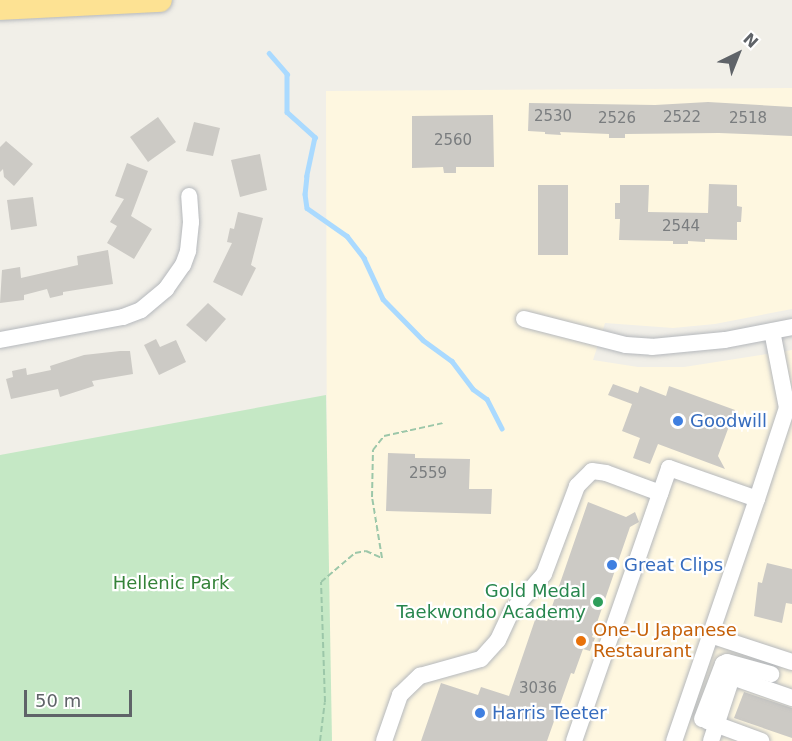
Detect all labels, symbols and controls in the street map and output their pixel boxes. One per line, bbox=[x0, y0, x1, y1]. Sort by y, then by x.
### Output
north arrow bbox=[708, 24, 768, 84]
text: N bbox=[739, 29, 762, 52]
house number: 2530 bbox=[534, 108, 572, 126]
house number: 2522 bbox=[663, 109, 701, 127]
house number: 2526 bbox=[598, 110, 636, 128]
house number: 2518 bbox=[729, 110, 767, 128]
house number: 2560 bbox=[434, 132, 472, 150]
house number: 2544 bbox=[662, 218, 700, 236]
place label: Goodwill bbox=[690, 410, 767, 432]
marker: Goodwill bbox=[671, 414, 685, 428]
house number: 2559 bbox=[409, 465, 447, 483]
place label: Great Clips bbox=[624, 554, 723, 576]
marker: Great Clips bbox=[605, 558, 619, 572]
park label: Hellenic Park bbox=[113, 572, 229, 594]
place label: Gold Medal Taekwondo Academy bbox=[397, 581, 586, 624]
marker: Gold Medal Taekwondo Academy bbox=[591, 595, 605, 609]
place label: One‐U Japanese Restaurant bbox=[593, 620, 737, 662]
marker: One‐U Japanese Restaurant bbox=[574, 634, 588, 648]
scale bar bbox=[27, 678, 135, 716]
house number: 3036 bbox=[519, 680, 557, 698]
text: 50 m bbox=[35, 690, 81, 711]
place label: Harris Teeter bbox=[492, 702, 607, 724]
marker: Harris Teeter bbox=[473, 706, 487, 720]

